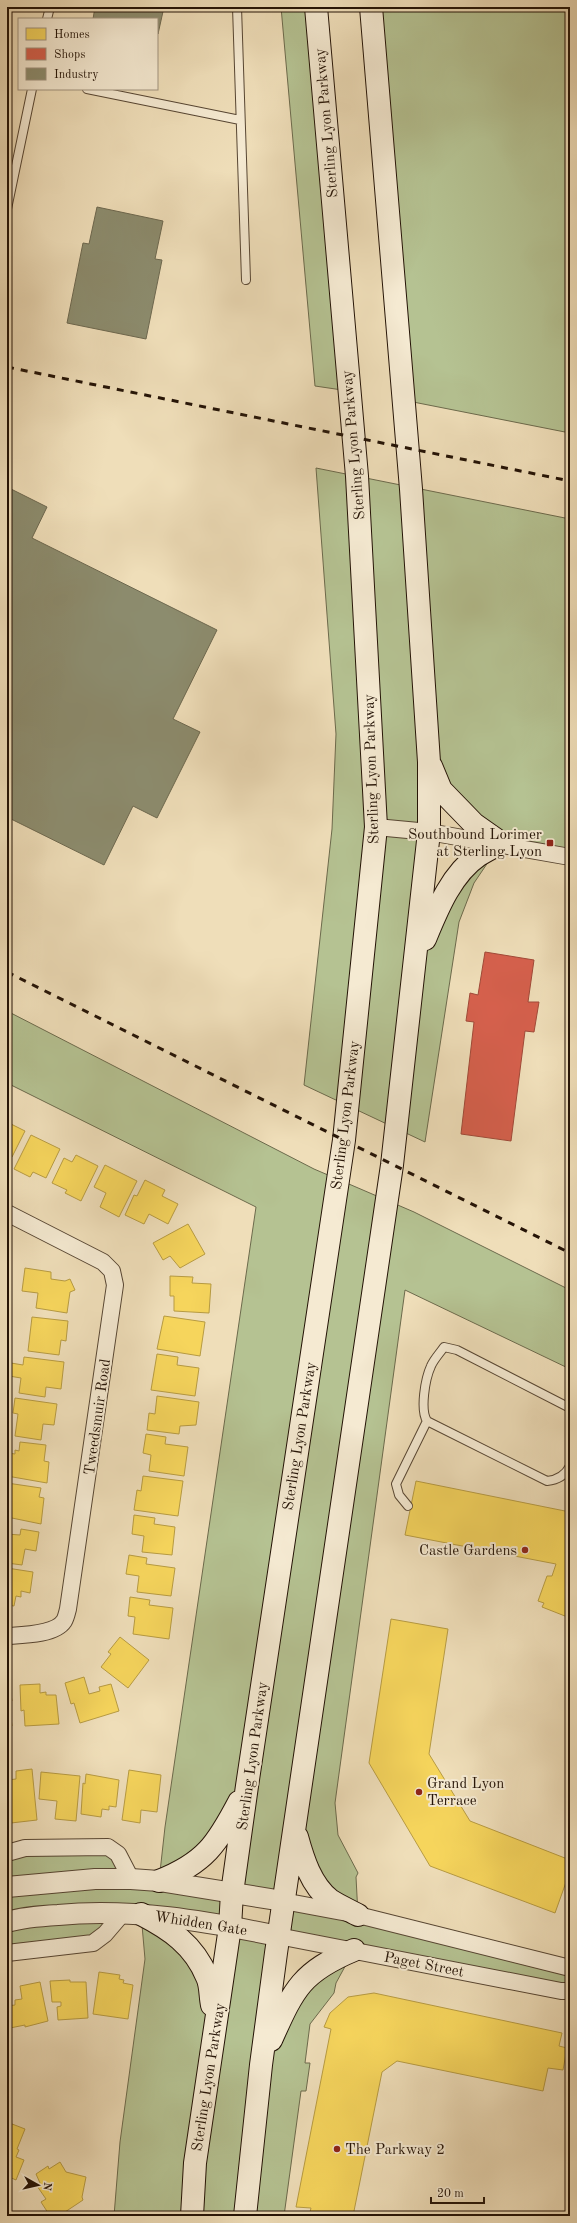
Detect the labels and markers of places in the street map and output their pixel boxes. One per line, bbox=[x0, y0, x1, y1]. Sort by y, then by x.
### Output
place label: Southbound Lorimer at Sterling Lyon bbox=[408, 828, 542, 860]
marker: Southbound Lorimer at Sterling Lyon bbox=[545, 838, 555, 848]
place label: Castle Gardens bbox=[419, 1544, 517, 1559]
marker: Castle Gardens bbox=[520, 1545, 530, 1555]
place label: Grand Lyon Terrace bbox=[427, 1777, 504, 1809]
marker: Grand Lyon Terrace bbox=[414, 1787, 424, 1797]
place label: The Parkway 2 bbox=[345, 2143, 445, 2158]
marker: The Parkway 2 bbox=[332, 2144, 342, 2154]

